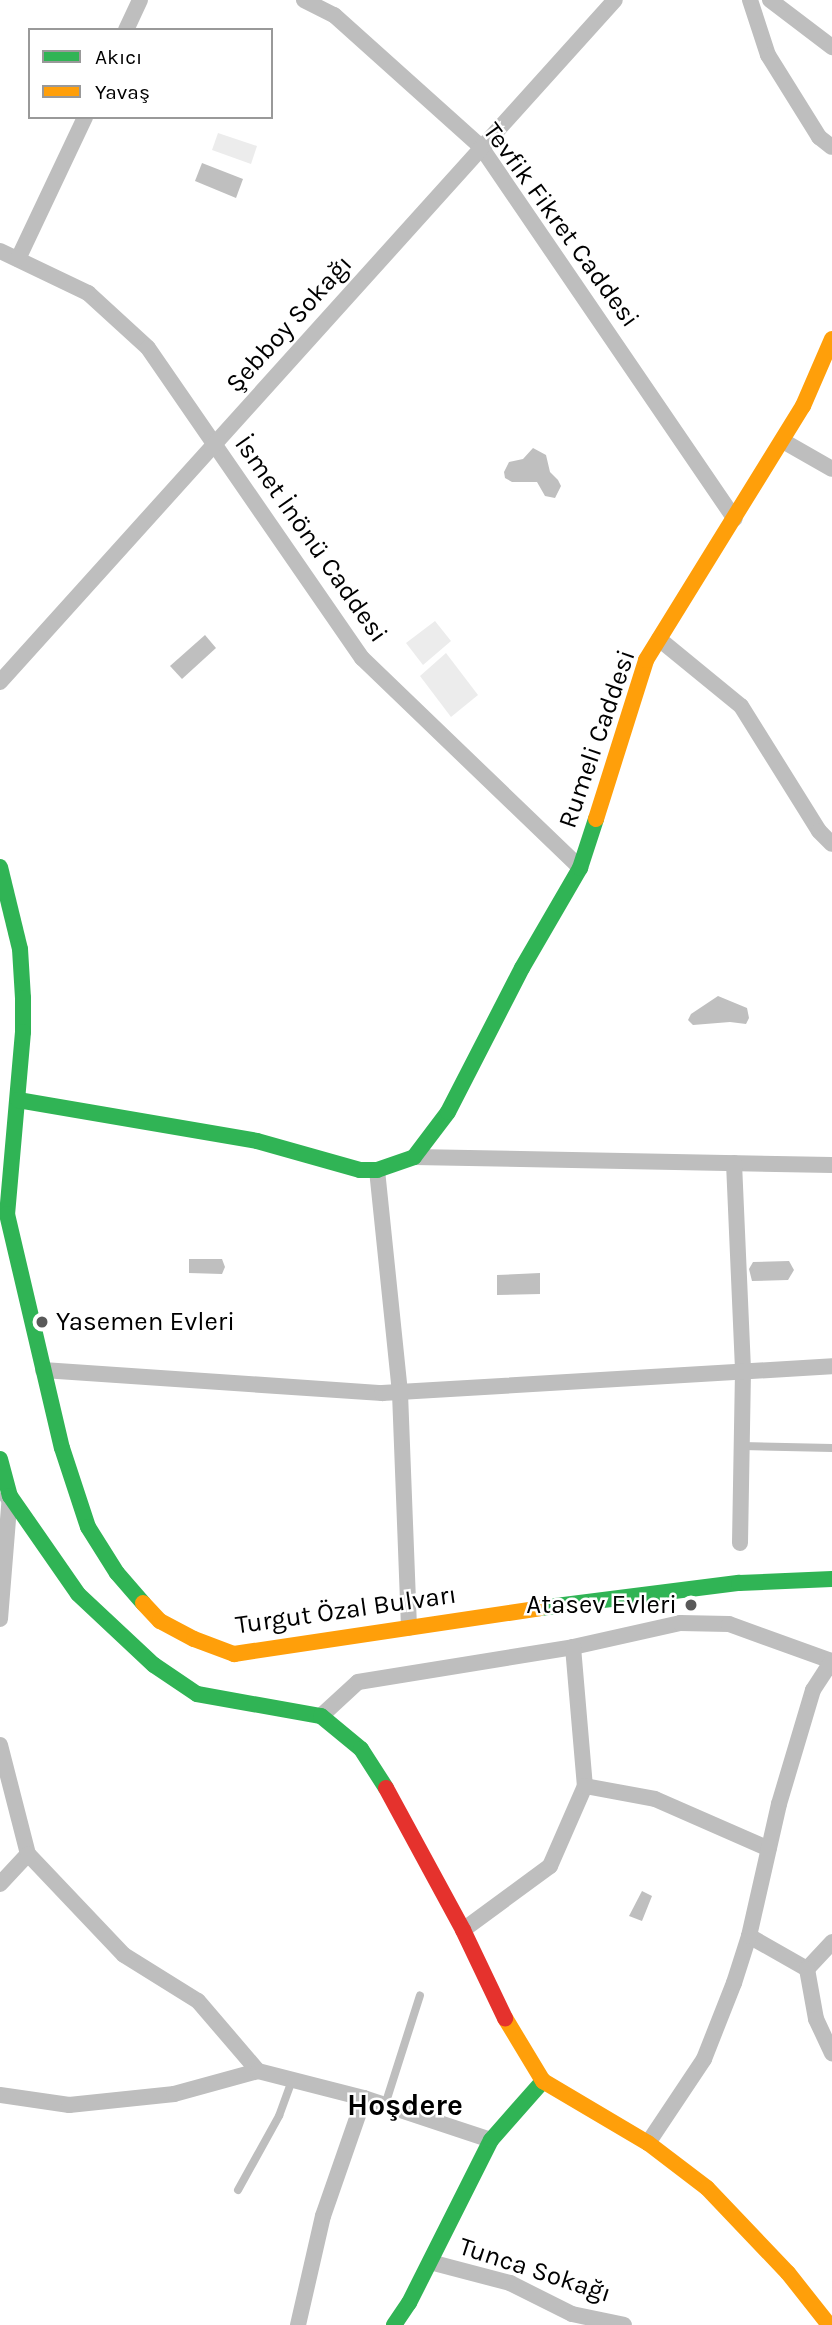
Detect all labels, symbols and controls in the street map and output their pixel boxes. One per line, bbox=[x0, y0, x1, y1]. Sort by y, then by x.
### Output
legend bbox=[28, 28, 273, 119]
text: Akıcı bbox=[95, 45, 142, 69]
text: Yavaş bbox=[95, 80, 150, 104]
street label: Tevfik Fikret Caddesi bbox=[476, 117, 646, 333]
street label: Şebboy Sokağı bbox=[219, 249, 359, 399]
street label: İsmet İnönü Caddesi bbox=[228, 430, 394, 648]
street label: Rumeli Caddesi bbox=[552, 646, 642, 832]
place label: Yasemen Evleri bbox=[56, 1306, 235, 1338]
marker: Yasemen Evleri bbox=[34, 1314, 50, 1330]
street label: Turgut Özal Bulvarı bbox=[233, 1579, 459, 1641]
place label: Atasev Evleri bbox=[526, 1589, 677, 1621]
marker: Atasev Evleri bbox=[683, 1597, 699, 1613]
district label: Hoşdere bbox=[347, 2087, 463, 2123]
street label: Tunca Sokağı bbox=[455, 2231, 615, 2309]

